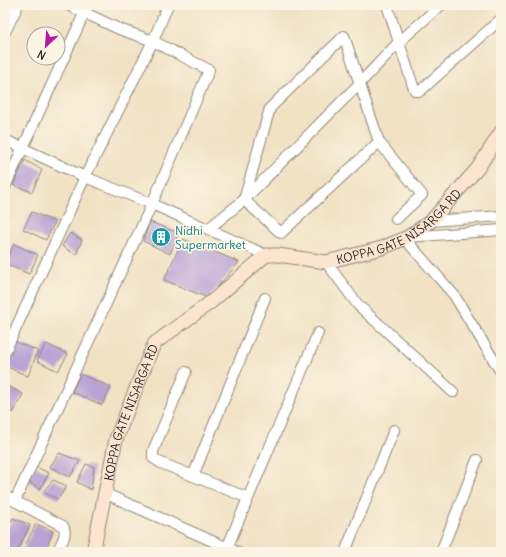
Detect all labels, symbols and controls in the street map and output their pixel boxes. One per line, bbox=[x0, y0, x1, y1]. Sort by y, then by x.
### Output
north arrow bbox=[26, 26, 66, 66]
text: N bbox=[35, 47, 48, 63]
street label: KOPPA GATE NISARGA RD bbox=[335, 185, 464, 267]
place label: Nidhi Supermarket bbox=[175, 223, 246, 252]
building icon: Nidhi Supermarket bbox=[150, 226, 172, 248]
street label: KOPPA GATE NISARGA RD bbox=[100, 341, 161, 482]

